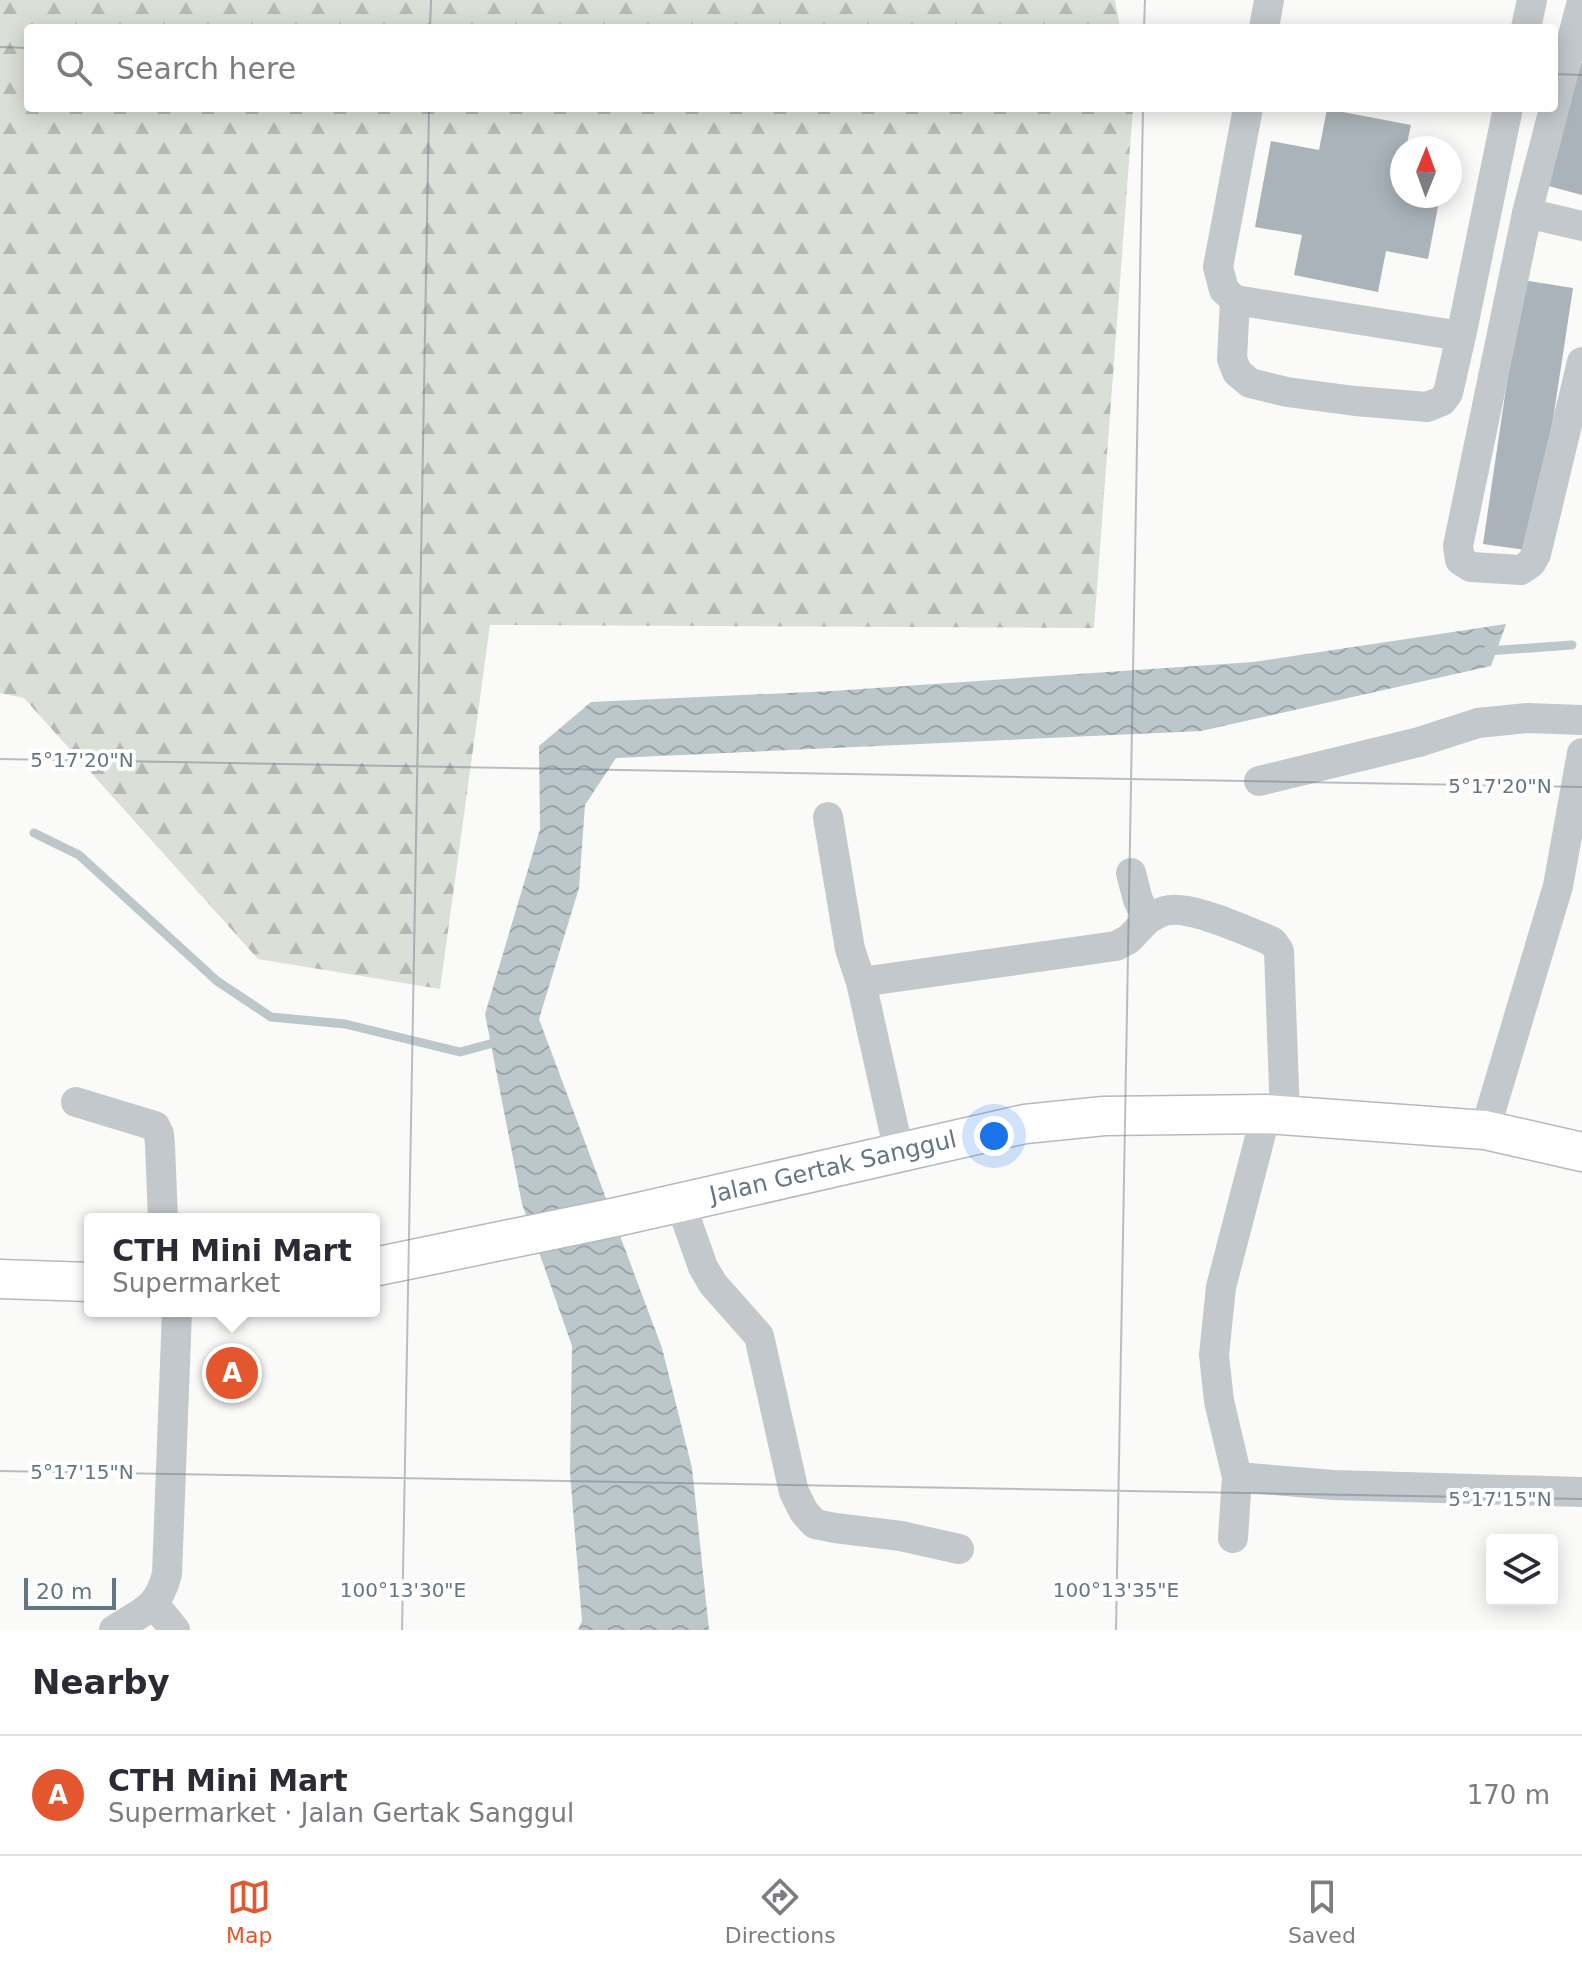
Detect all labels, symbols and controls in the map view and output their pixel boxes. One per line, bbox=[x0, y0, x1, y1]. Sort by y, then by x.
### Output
search box bbox=[24, 24, 1558, 112]
icon: search bbox=[52, 46, 96, 90]
text: Search here bbox=[116, 51, 296, 86]
north arrow bbox=[1390, 136, 1462, 208]
text: 5°17'20"N bbox=[30, 748, 134, 772]
text: 5°17'20"N bbox=[1448, 774, 1552, 798]
your location bbox=[974, 1116, 1014, 1156]
street label: Jalan Gertak Sanggul bbox=[705, 1125, 959, 1209]
popup bbox=[84, 1213, 380, 1317]
text: CTH Mini Mart bbox=[112, 1233, 352, 1268]
text: Supermarket bbox=[112, 1268, 280, 1298]
pin: A bbox=[206, 1343, 258, 1403]
text: 5°17'15"N bbox=[30, 1460, 134, 1484]
text: 5°17'15"N bbox=[1448, 1487, 1552, 1511]
map controls bbox=[1486, 1534, 1558, 1606]
button: layers bbox=[1486, 1534, 1558, 1606]
scale bar bbox=[24, 1574, 116, 1610]
text: 100°13'30"E bbox=[340, 1578, 466, 1602]
text: 100°13'35"E bbox=[1053, 1578, 1179, 1602]
text: 20 m bbox=[36, 1579, 92, 1604]
text: Nearby bbox=[32, 1662, 170, 1702]
text: CTH Mini Mart bbox=[108, 1763, 348, 1798]
text: A bbox=[48, 1780, 68, 1810]
text: 170 m bbox=[1467, 1780, 1550, 1810]
text: Supermarket · Jalan Gertak Sanggul bbox=[108, 1798, 574, 1828]
tab: Map bbox=[226, 1875, 273, 1948]
tab: Directions bbox=[725, 1875, 836, 1948]
tab: Saved bbox=[1288, 1875, 1356, 1948]

